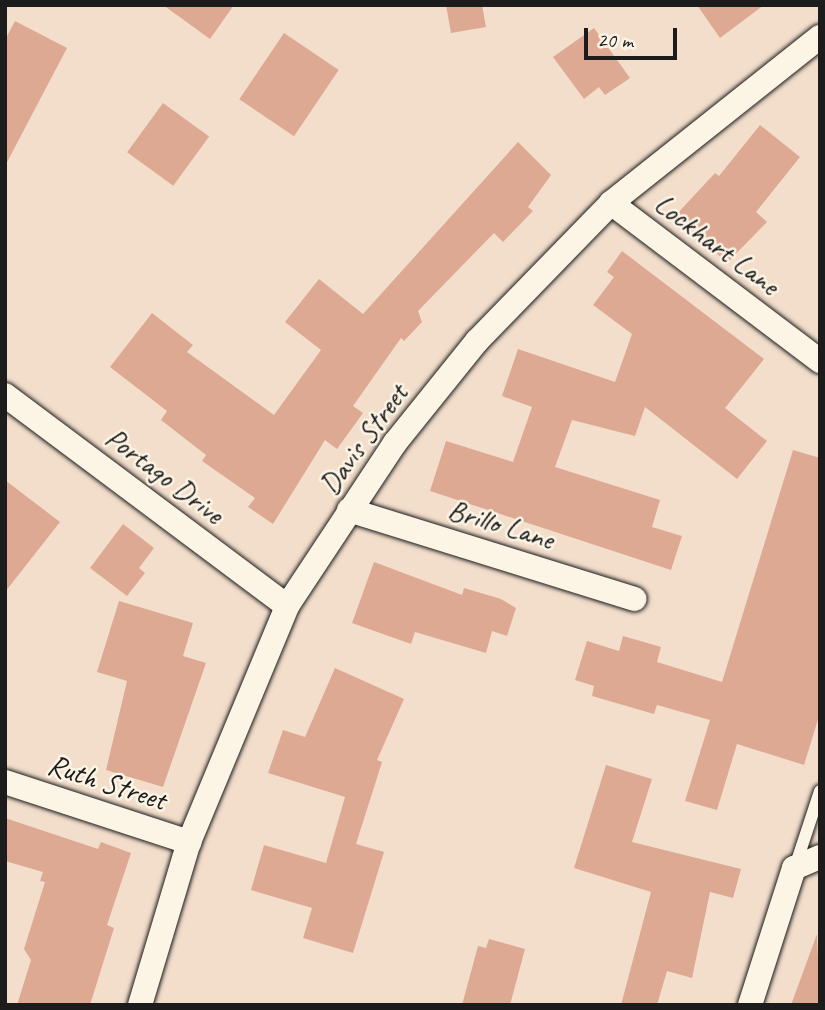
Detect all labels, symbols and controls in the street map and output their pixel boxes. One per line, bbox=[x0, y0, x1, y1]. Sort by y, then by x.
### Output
scale bar bbox=[587, 14, 680, 58]
text: 20 m bbox=[597, 27, 633, 53]
street label: Lockhart Lane bbox=[647, 185, 787, 303]
street label: Davis Street bbox=[311, 377, 415, 501]
street label: Portago Drive bbox=[99, 419, 231, 531]
street label: Brillo Lane bbox=[443, 491, 559, 557]
street label: Ruth Street bbox=[43, 746, 171, 818]

